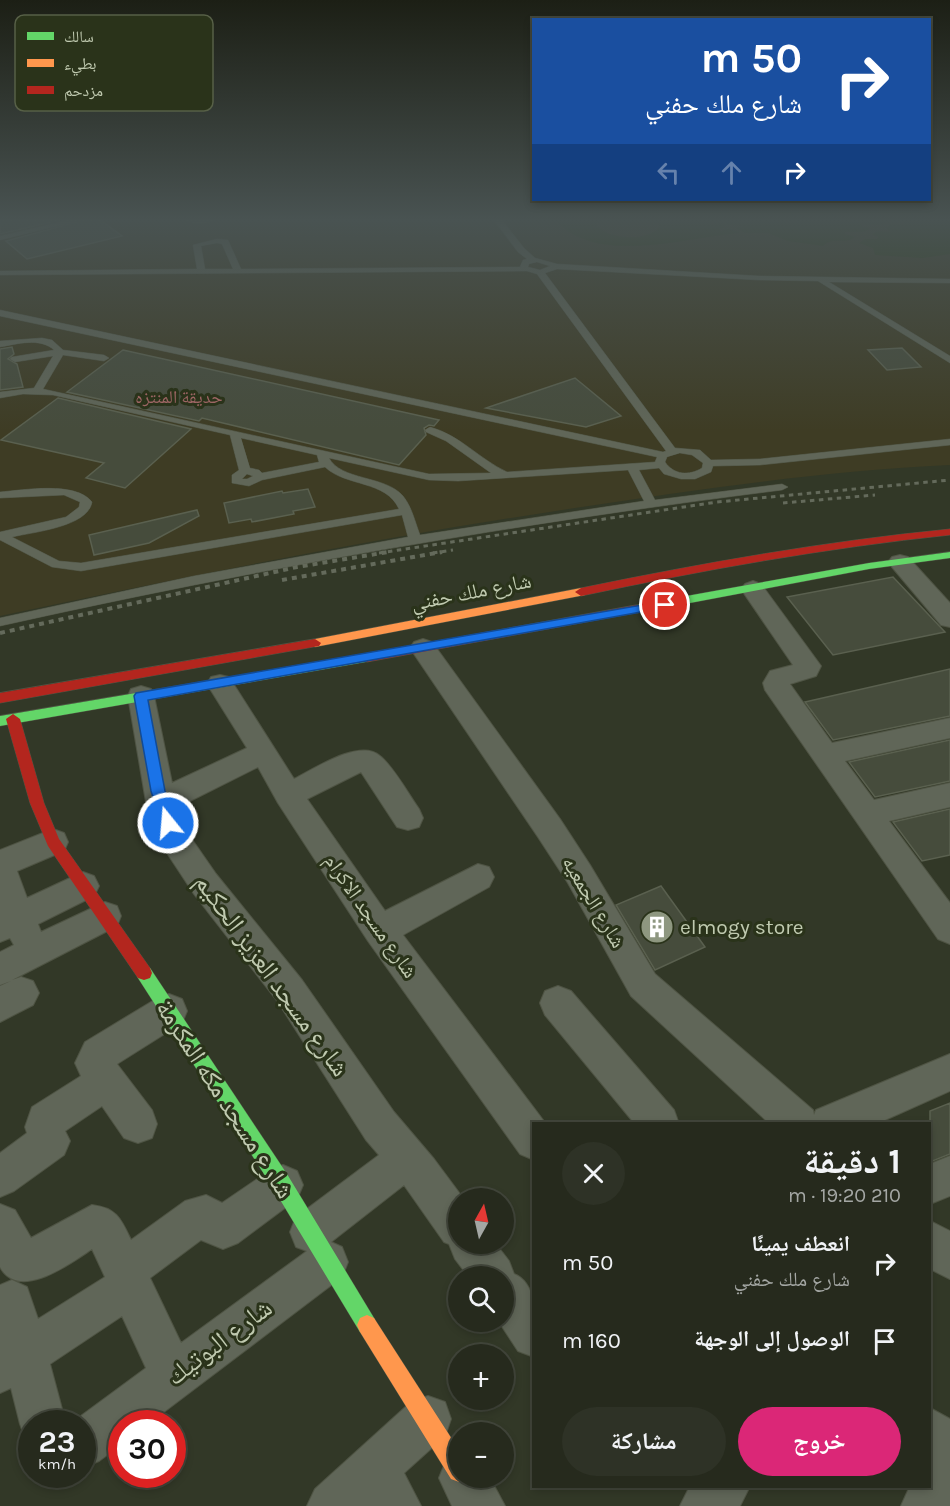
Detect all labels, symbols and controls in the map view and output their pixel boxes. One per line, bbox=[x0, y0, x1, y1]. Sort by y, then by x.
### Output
legend bbox=[15, 15, 213, 111]
text: سالك bbox=[64, 27, 94, 46]
text: 50 m bbox=[700, 33, 802, 83]
icon: right bbox=[823, 42, 901, 120]
text: بطيء bbox=[64, 54, 96, 76]
text: مزدحم bbox=[64, 81, 103, 101]
text: شارع ملك حفني bbox=[645, 88, 802, 120]
icon: left bbox=[652, 156, 685, 189]
icon: ahead bbox=[715, 156, 748, 189]
icon: right bbox=[778, 156, 811, 189]
park label: حديقة المنتزه bbox=[135, 386, 223, 408]
street label: شارع ملك حفني bbox=[409, 569, 534, 620]
pin bbox=[639, 579, 690, 630]
icon: arrive bbox=[648, 588, 681, 621]
position arrow bbox=[136, 791, 200, 855]
street label: شارع مسجد الاكرام bbox=[318, 849, 423, 984]
street label: شارع الجمعيه bbox=[556, 852, 631, 953]
street label: شارع مسجد العزيز الحكيم bbox=[187, 868, 356, 1083]
building icon: elmogy store bbox=[639, 909, 675, 945]
place label: elmogy store bbox=[680, 915, 804, 939]
street label: شارع مسجد مكه المكرمة bbox=[149, 994, 301, 1204]
text: 1 دقيقة bbox=[803, 1140, 901, 1182]
button: close bbox=[562, 1142, 625, 1205]
text: 210 m · 19:20 bbox=[788, 1184, 901, 1207]
north arrow bbox=[448, 1188, 514, 1254]
map controls bbox=[448, 1188, 514, 1488]
text: انعطف يمينًا bbox=[751, 1231, 850, 1257]
icon: right bbox=[868, 1247, 901, 1280]
text: 50 m bbox=[562, 1250, 613, 1276]
button: search bbox=[448, 1266, 514, 1332]
text: شارع ملك حفني bbox=[734, 1268, 850, 1291]
street label: شارع البوتيك bbox=[160, 1292, 278, 1392]
icon: arrive bbox=[868, 1325, 901, 1358]
text: الوصول إلى الوجهة bbox=[694, 1326, 850, 1352]
text: 160 m bbox=[562, 1328, 621, 1354]
button: + bbox=[448, 1344, 514, 1410]
button: مشاركة bbox=[562, 1407, 726, 1476]
button: خروج bbox=[738, 1407, 901, 1476]
speed limit sign: 30 bbox=[108, 1410, 186, 1488]
button: − bbox=[448, 1422, 514, 1488]
text: 23 bbox=[39, 1424, 75, 1460]
text: km/h bbox=[38, 1455, 76, 1473]

